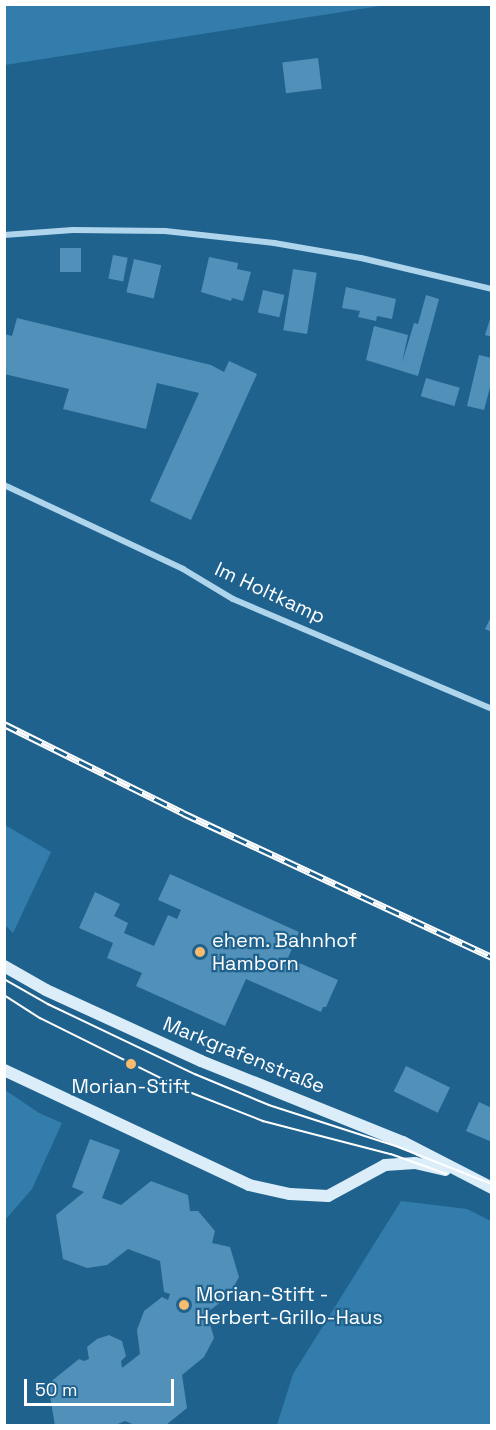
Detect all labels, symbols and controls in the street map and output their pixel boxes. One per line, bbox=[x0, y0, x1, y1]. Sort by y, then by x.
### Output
street label: Im Holtkamp bbox=[211, 557, 329, 629]
place label: ehem. Bahnhof Hamborn bbox=[212, 928, 358, 975]
marker: ehem. Bahnhof Hamborn bbox=[193, 945, 207, 959]
street label: Markgrafenstraße bbox=[160, 1012, 328, 1098]
marker: Morian-Stift bbox=[124, 1057, 138, 1071]
place label: Morian-Stift bbox=[71, 1074, 191, 1098]
place label: Morian-Stift - Herbert-Grillo-Haus bbox=[196, 1282, 383, 1329]
marker: Morian-Stift - Herbert-Grillo-Haus bbox=[177, 1298, 191, 1312]
scale bar bbox=[27, 1367, 177, 1405]
text: 50 m bbox=[35, 1378, 77, 1401]

